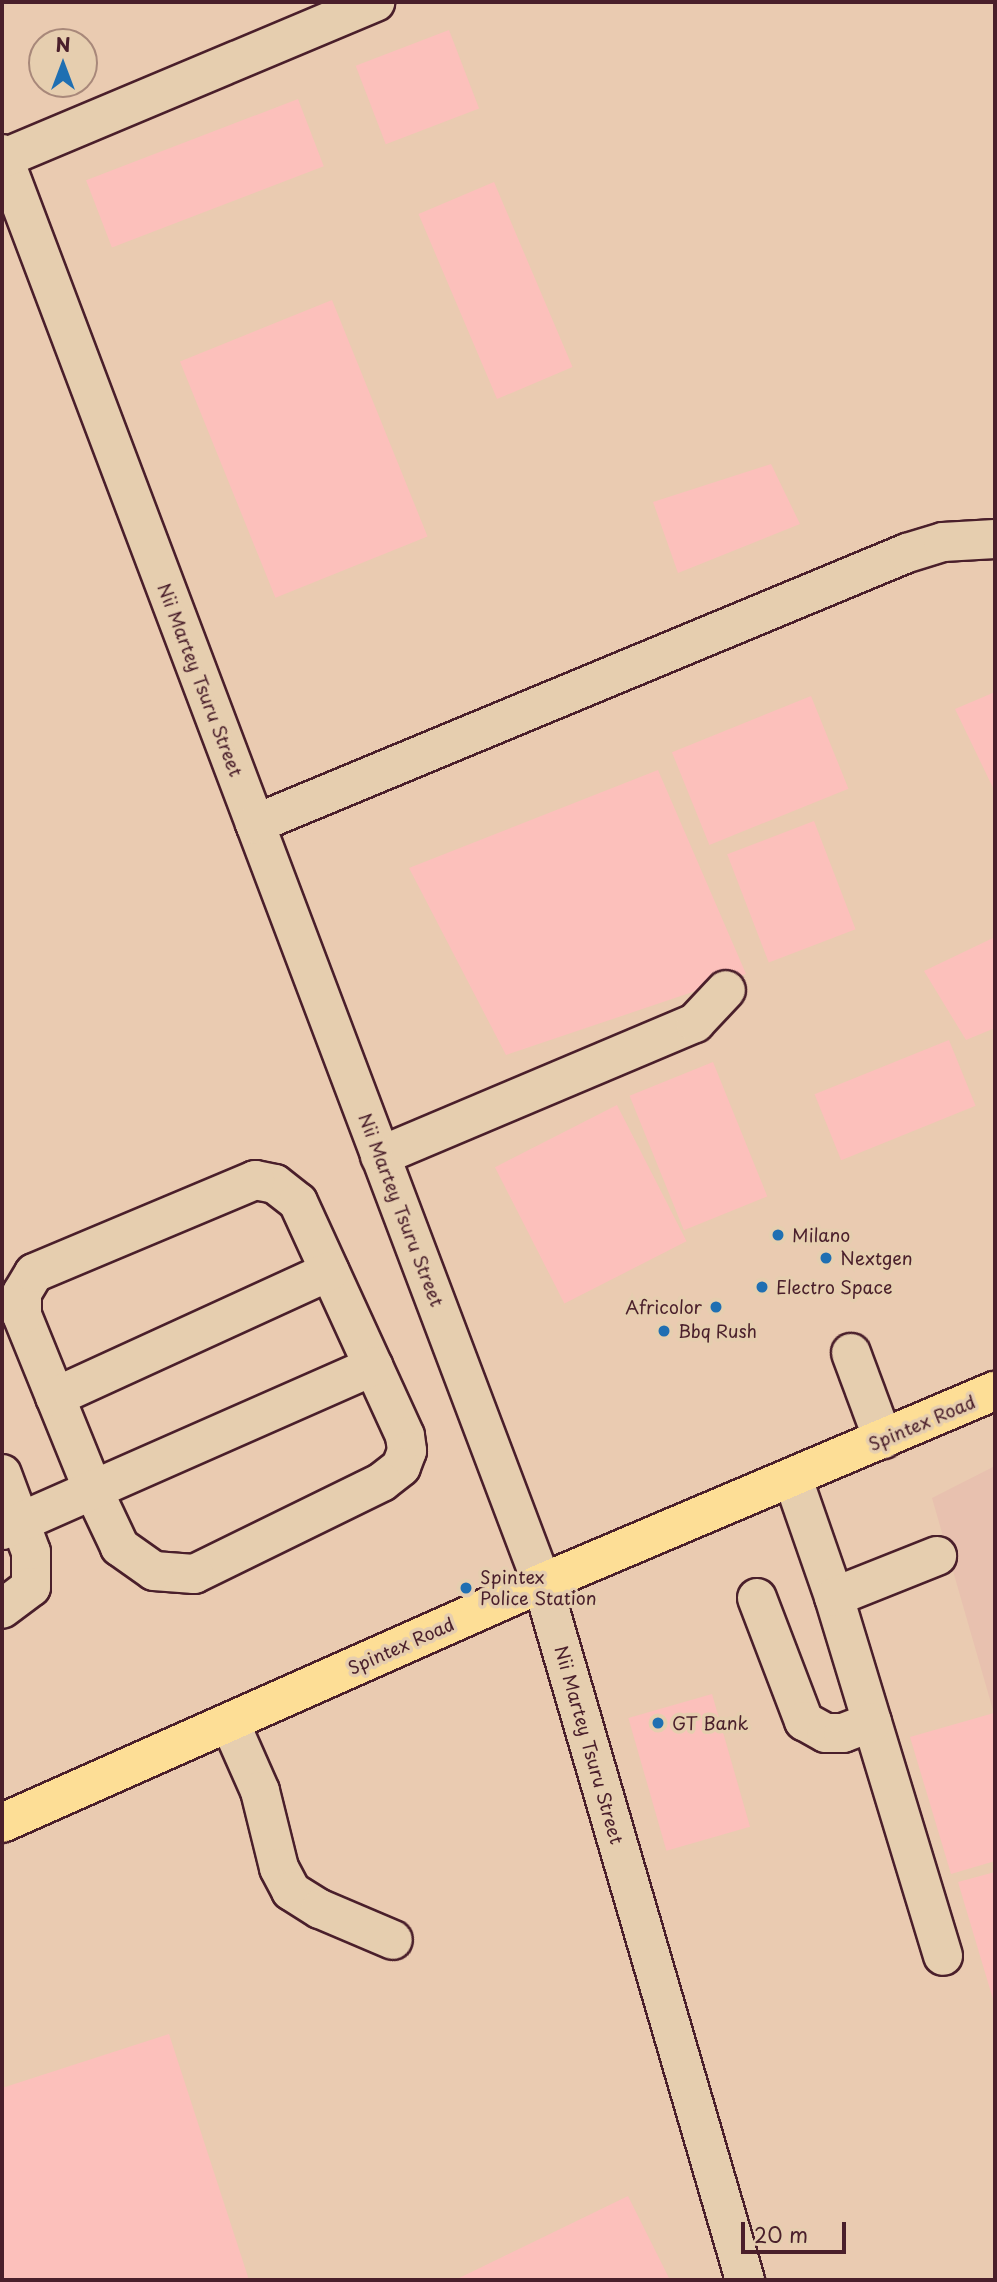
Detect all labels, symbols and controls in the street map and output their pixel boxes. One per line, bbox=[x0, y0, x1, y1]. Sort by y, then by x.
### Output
north arrow bbox=[28, 28, 98, 98]
text: N bbox=[55, 30, 71, 58]
street label: Nii Martey Tsuru Street bbox=[153, 580, 247, 780]
street label: Nii Martey Tsuru Street bbox=[354, 1110, 448, 1310]
place label: Milano bbox=[792, 1224, 850, 1246]
marker: Milano bbox=[770, 1227, 786, 1243]
place label: Nextgen bbox=[840, 1247, 913, 1269]
marker: Nextgen bbox=[818, 1250, 834, 1266]
place label: Electro Space bbox=[776, 1276, 894, 1298]
marker: Electro Space bbox=[754, 1279, 770, 1295]
place label: Africolor bbox=[625, 1296, 702, 1318]
marker: Africolor bbox=[708, 1299, 724, 1315]
place label: Bbq Rush bbox=[678, 1320, 758, 1342]
marker: Bbq Rush bbox=[656, 1323, 672, 1339]
street label: Spintex Road bbox=[865, 1391, 979, 1455]
place label: Spintex Police Station bbox=[480, 1567, 597, 1610]
marker: Spintex Police Station bbox=[458, 1580, 474, 1596]
street label: Spintex Road bbox=[345, 1613, 457, 1679]
street label: Nii Martey Tsuru Street bbox=[550, 1643, 628, 1847]
place label: GT Bank bbox=[672, 1712, 750, 1734]
marker: GT Bank bbox=[650, 1715, 666, 1731]
scale bar bbox=[745, 2208, 850, 2252]
text: 20 m bbox=[754, 2218, 808, 2250]

